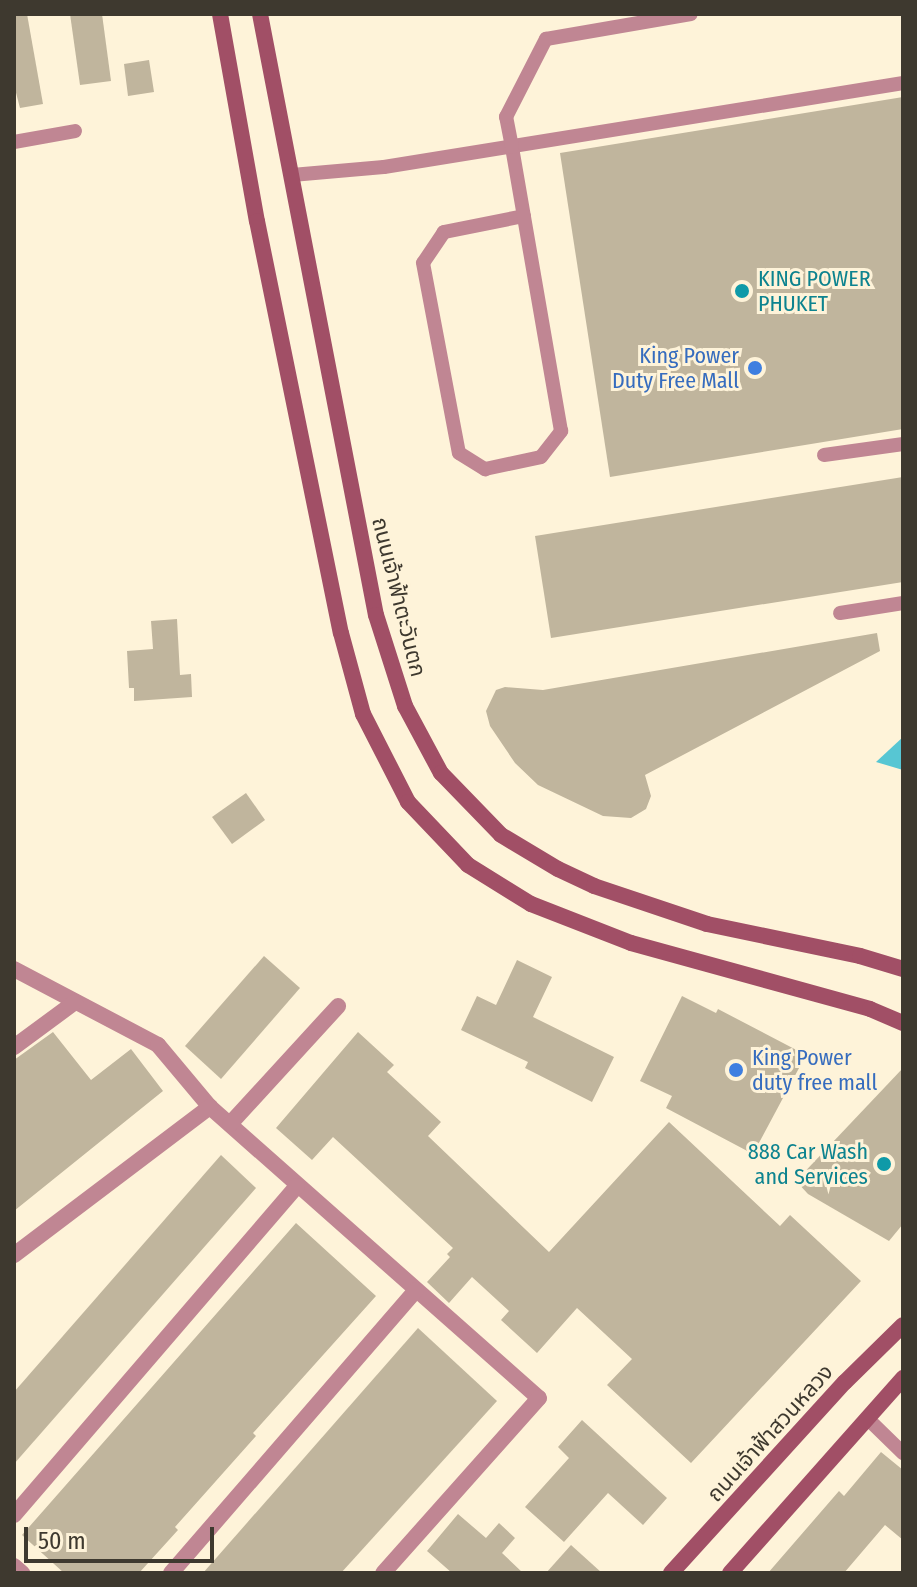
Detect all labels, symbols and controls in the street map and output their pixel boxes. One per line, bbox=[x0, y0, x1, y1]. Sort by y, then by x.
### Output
place label: KING POWER PHUKET bbox=[758, 265, 871, 316]
marker: KING POWER PHUKET bbox=[733, 282, 751, 300]
place label: King Power Duty Free Mall bbox=[612, 342, 739, 394]
marker: King Power Duty Free Mall bbox=[746, 359, 764, 377]
street label: ถนนเจ้าฟ้าตะวันตก bbox=[366, 514, 432, 680]
place label: King Power duty free mall bbox=[752, 1044, 877, 1096]
marker: King Power duty free mall bbox=[727, 1061, 745, 1079]
place label: 888 Car Wash and Services bbox=[748, 1138, 868, 1190]
marker: 888 Car Wash and Services bbox=[875, 1155, 893, 1173]
street label: ถนนเจ้าฟ้าสวนหลวง bbox=[701, 1359, 839, 1507]
scale bar bbox=[28, 1511, 218, 1561]
text: 50 m bbox=[38, 1527, 86, 1555]

